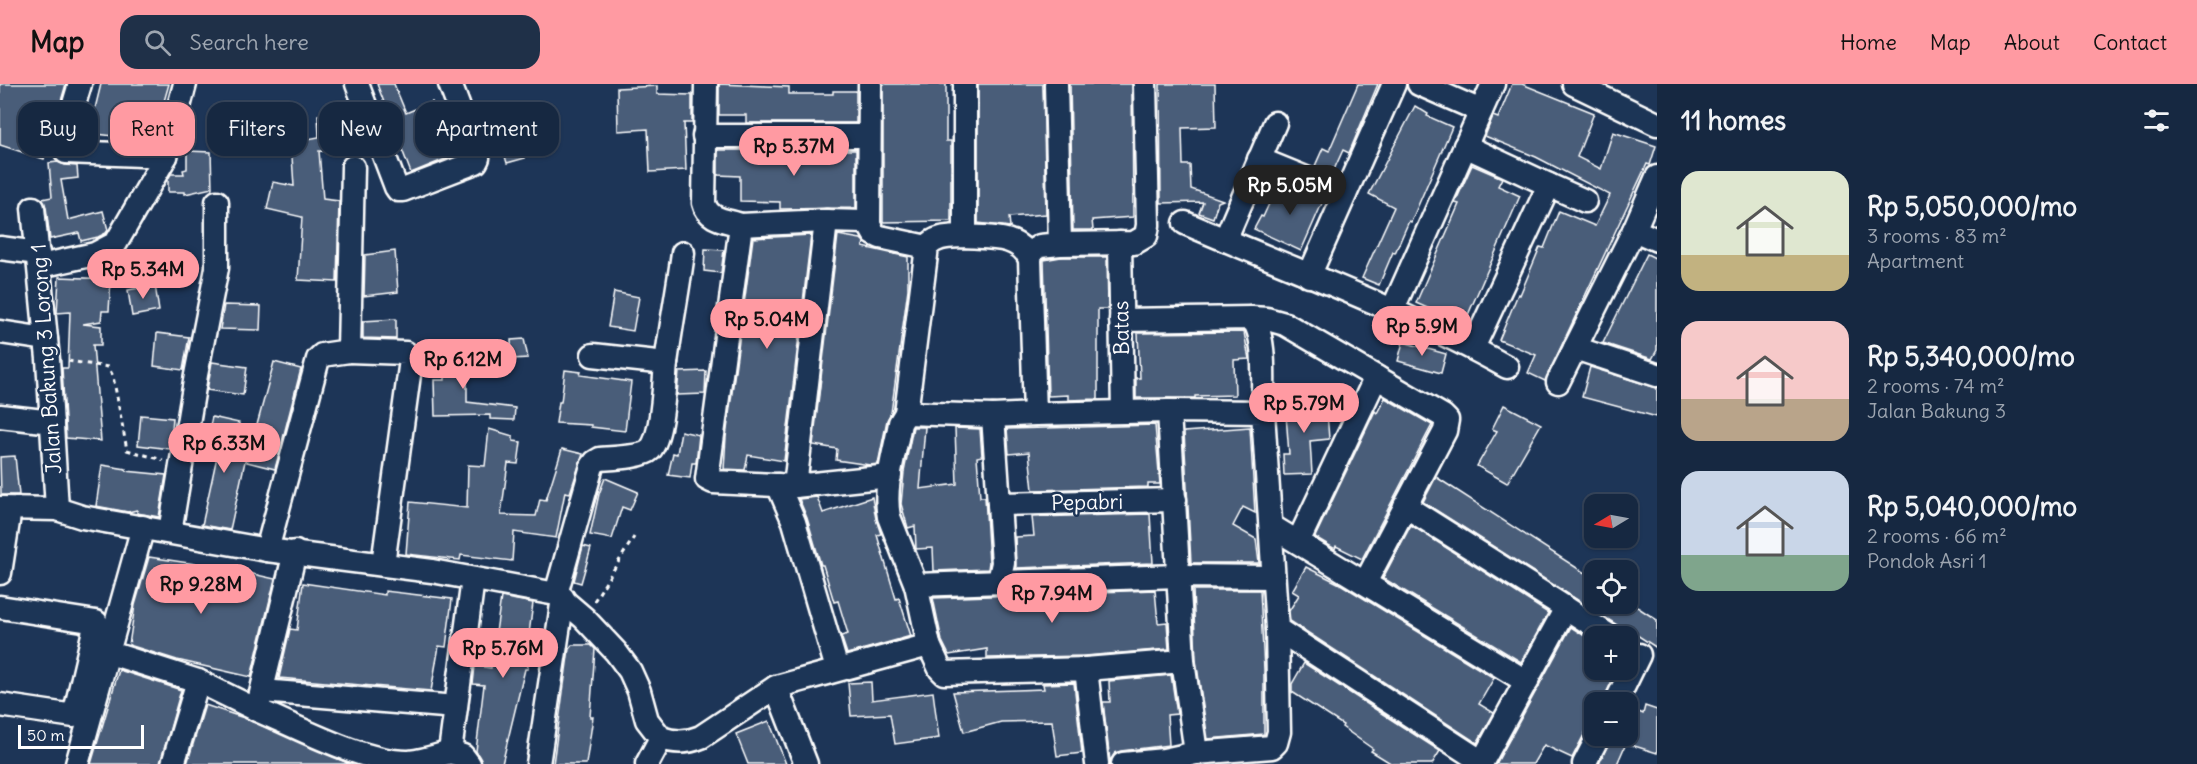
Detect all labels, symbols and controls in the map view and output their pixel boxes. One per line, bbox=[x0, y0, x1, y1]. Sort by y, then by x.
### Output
search box bbox=[120, 15, 540, 69]
text: Map bbox=[30, 24, 84, 60]
icon: search bbox=[141, 26, 174, 59]
text: Search here bbox=[189, 28, 309, 56]
text: Home bbox=[1840, 29, 1897, 56]
text: Map bbox=[1930, 29, 1971, 56]
text: About bbox=[2004, 29, 2060, 56]
text: Contact bbox=[2093, 29, 2167, 56]
chip: Buy bbox=[18, 102, 98, 156]
chip: Rent bbox=[110, 102, 195, 156]
chip: Filters bbox=[207, 102, 307, 156]
chip: New bbox=[319, 102, 403, 156]
chip: Apartment bbox=[415, 102, 559, 156]
text: 11 homes bbox=[1681, 104, 1786, 137]
icon: filters bbox=[2140, 104, 2173, 137]
pin: Rp 5.37M bbox=[732, 126, 856, 177]
text: Rp 5.37M bbox=[753, 133, 835, 158]
pin: Rp 5.05M bbox=[1228, 165, 1352, 216]
text: Rp 5.05M bbox=[1247, 172, 1333, 197]
text: Rp 5,050,000/mo bbox=[1867, 190, 2077, 223]
icon: home bbox=[1729, 195, 1801, 267]
text: 3 rooms · 83 m² bbox=[1867, 223, 2007, 248]
street label: Jalan Bakung 3 Lorong 1 bbox=[24, 243, 68, 475]
text: Apartment bbox=[1867, 248, 1964, 273]
pin: Rp 5.34M bbox=[81, 249, 205, 300]
text: Rp 5.34M bbox=[101, 256, 185, 281]
pin: Rp 5.04M bbox=[705, 299, 829, 350]
street label: Batas bbox=[1107, 301, 1135, 355]
text: Rp 5.04M bbox=[724, 306, 810, 331]
pin: Rp 5.9M bbox=[1367, 306, 1477, 357]
text: Rp 5.9M bbox=[1386, 313, 1458, 338]
pin: Rp 6.12M bbox=[401, 339, 525, 390]
text: Rp 5,340,000/mo bbox=[1867, 340, 2075, 373]
icon: home bbox=[1729, 345, 1801, 417]
text: Rp 6.12M bbox=[424, 346, 502, 371]
text: 2 rooms · 74 m² bbox=[1867, 373, 2004, 398]
pin: Rp 5.79M bbox=[1242, 383, 1366, 434]
text: Rp 5.79M bbox=[1263, 390, 1345, 415]
text: Jalan Bakung 3 bbox=[1867, 398, 2006, 423]
pin: Rp 6.33M bbox=[162, 423, 286, 474]
text: Rp 6.33M bbox=[182, 430, 266, 455]
street label: Pepabri bbox=[1051, 488, 1123, 516]
text: Rp 5,040,000/mo bbox=[1867, 490, 2077, 523]
north arrow bbox=[1584, 494, 1638, 548]
map controls bbox=[1584, 494, 1638, 746]
icon: home bbox=[1729, 495, 1801, 567]
text: 2 rooms · 66 m² bbox=[1867, 523, 2007, 548]
text: Pondok Asri 1 bbox=[1867, 548, 1987, 573]
button: locate bbox=[1584, 560, 1638, 614]
pin: Rp 9.28M bbox=[139, 564, 263, 615]
text: Rp 9.28M bbox=[160, 571, 242, 596]
pin: Rp 7.94M bbox=[990, 573, 1114, 624]
text: Rp 7.94M bbox=[1011, 580, 1093, 605]
button: + bbox=[1584, 626, 1638, 680]
pin: Rp 5.76M bbox=[441, 628, 565, 679]
text: Rp 5.76M bbox=[462, 635, 544, 660]
button: − bbox=[1584, 692, 1638, 746]
scale bar bbox=[18, 722, 144, 750]
text: 50 m bbox=[27, 725, 65, 745]

